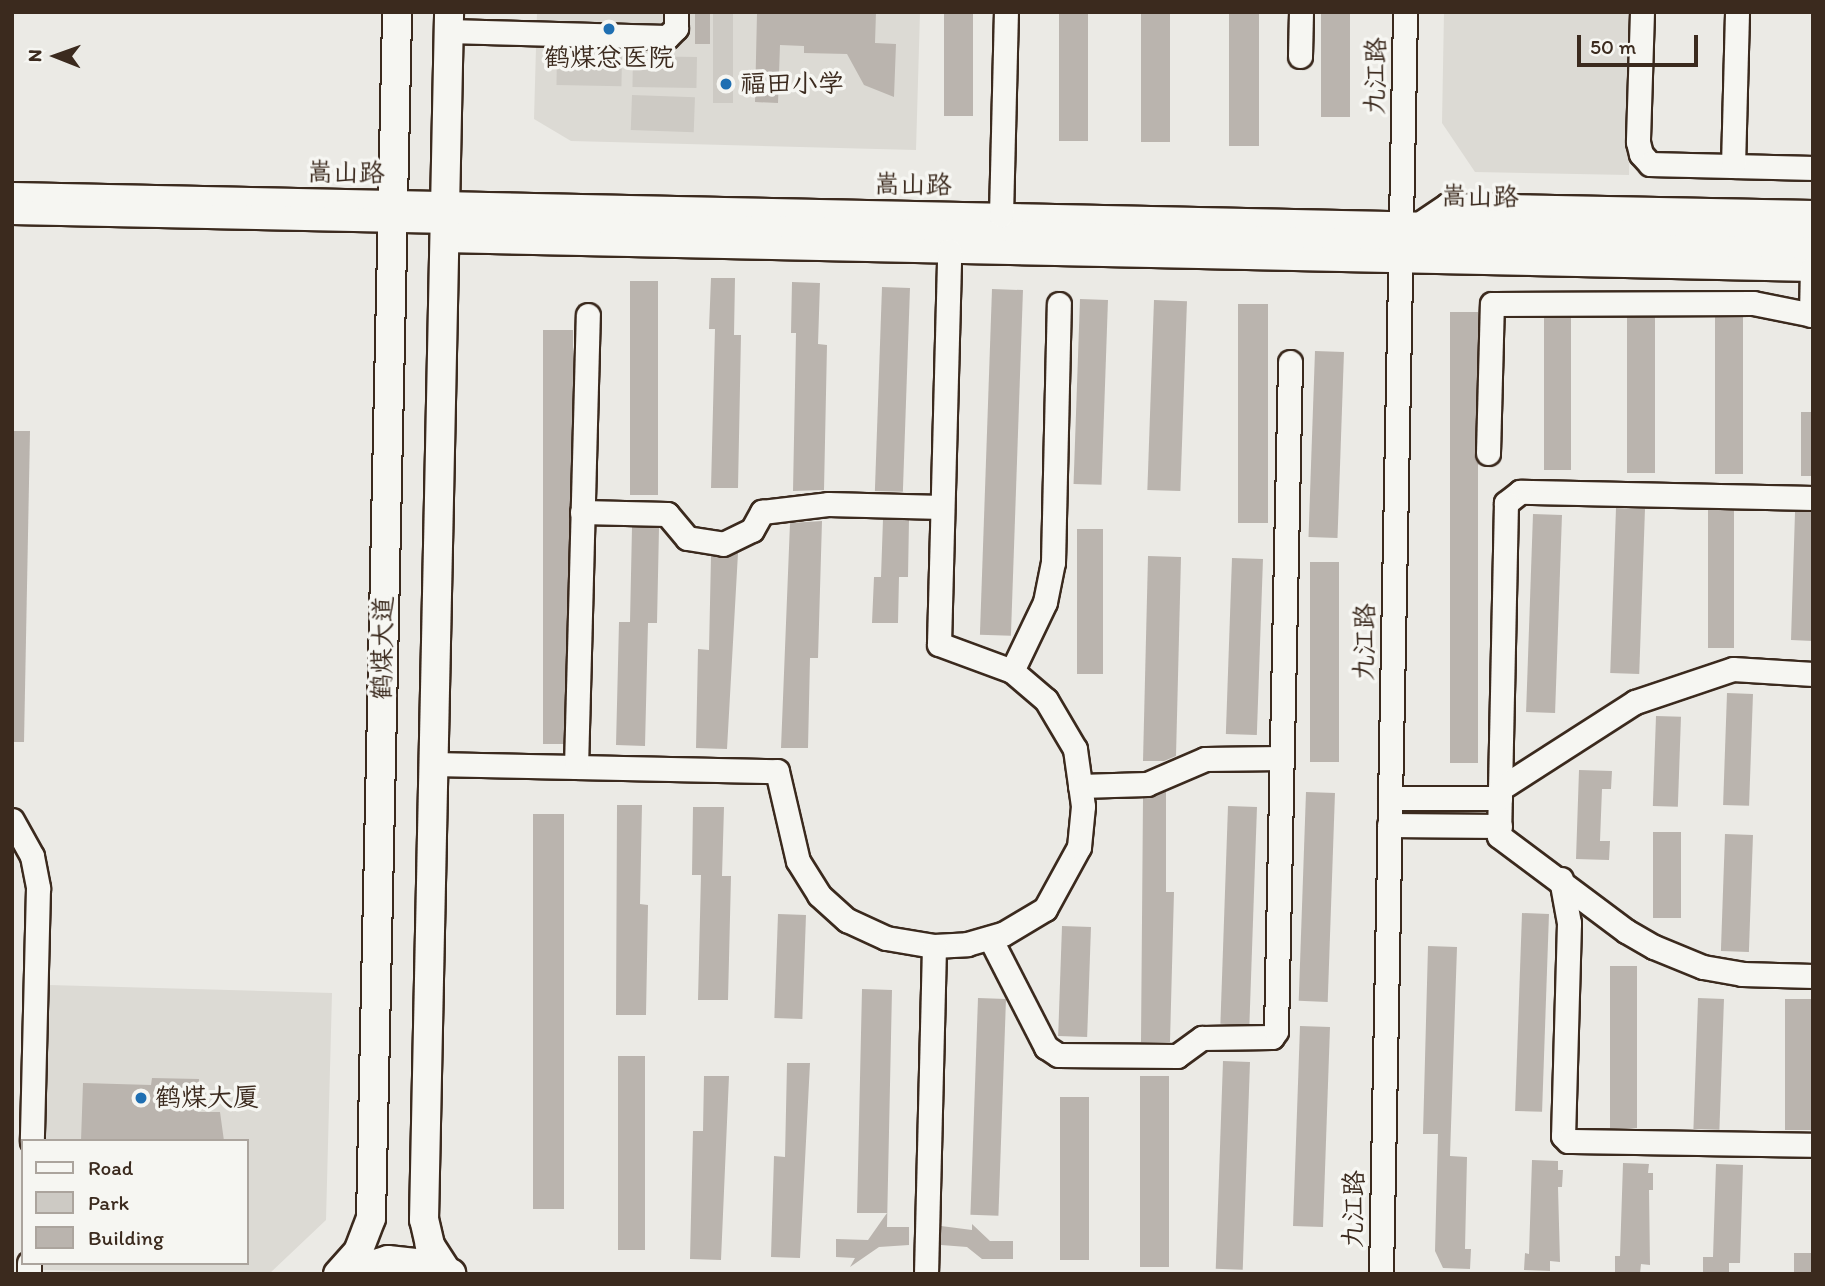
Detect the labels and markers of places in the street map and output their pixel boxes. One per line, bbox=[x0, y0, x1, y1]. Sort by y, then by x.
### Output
marker: 鹤煤总医院 bbox=[599, 19, 619, 39]
place label: 鹤煤总医院 bbox=[544, 42, 674, 74]
place label: 福田小学 bbox=[740, 68, 844, 100]
marker: 福田小学 bbox=[718, 76, 734, 92]
place label: 鹤煤大厦 bbox=[155, 1082, 259, 1114]
marker: 鹤煤大厦 bbox=[133, 1090, 149, 1106]

